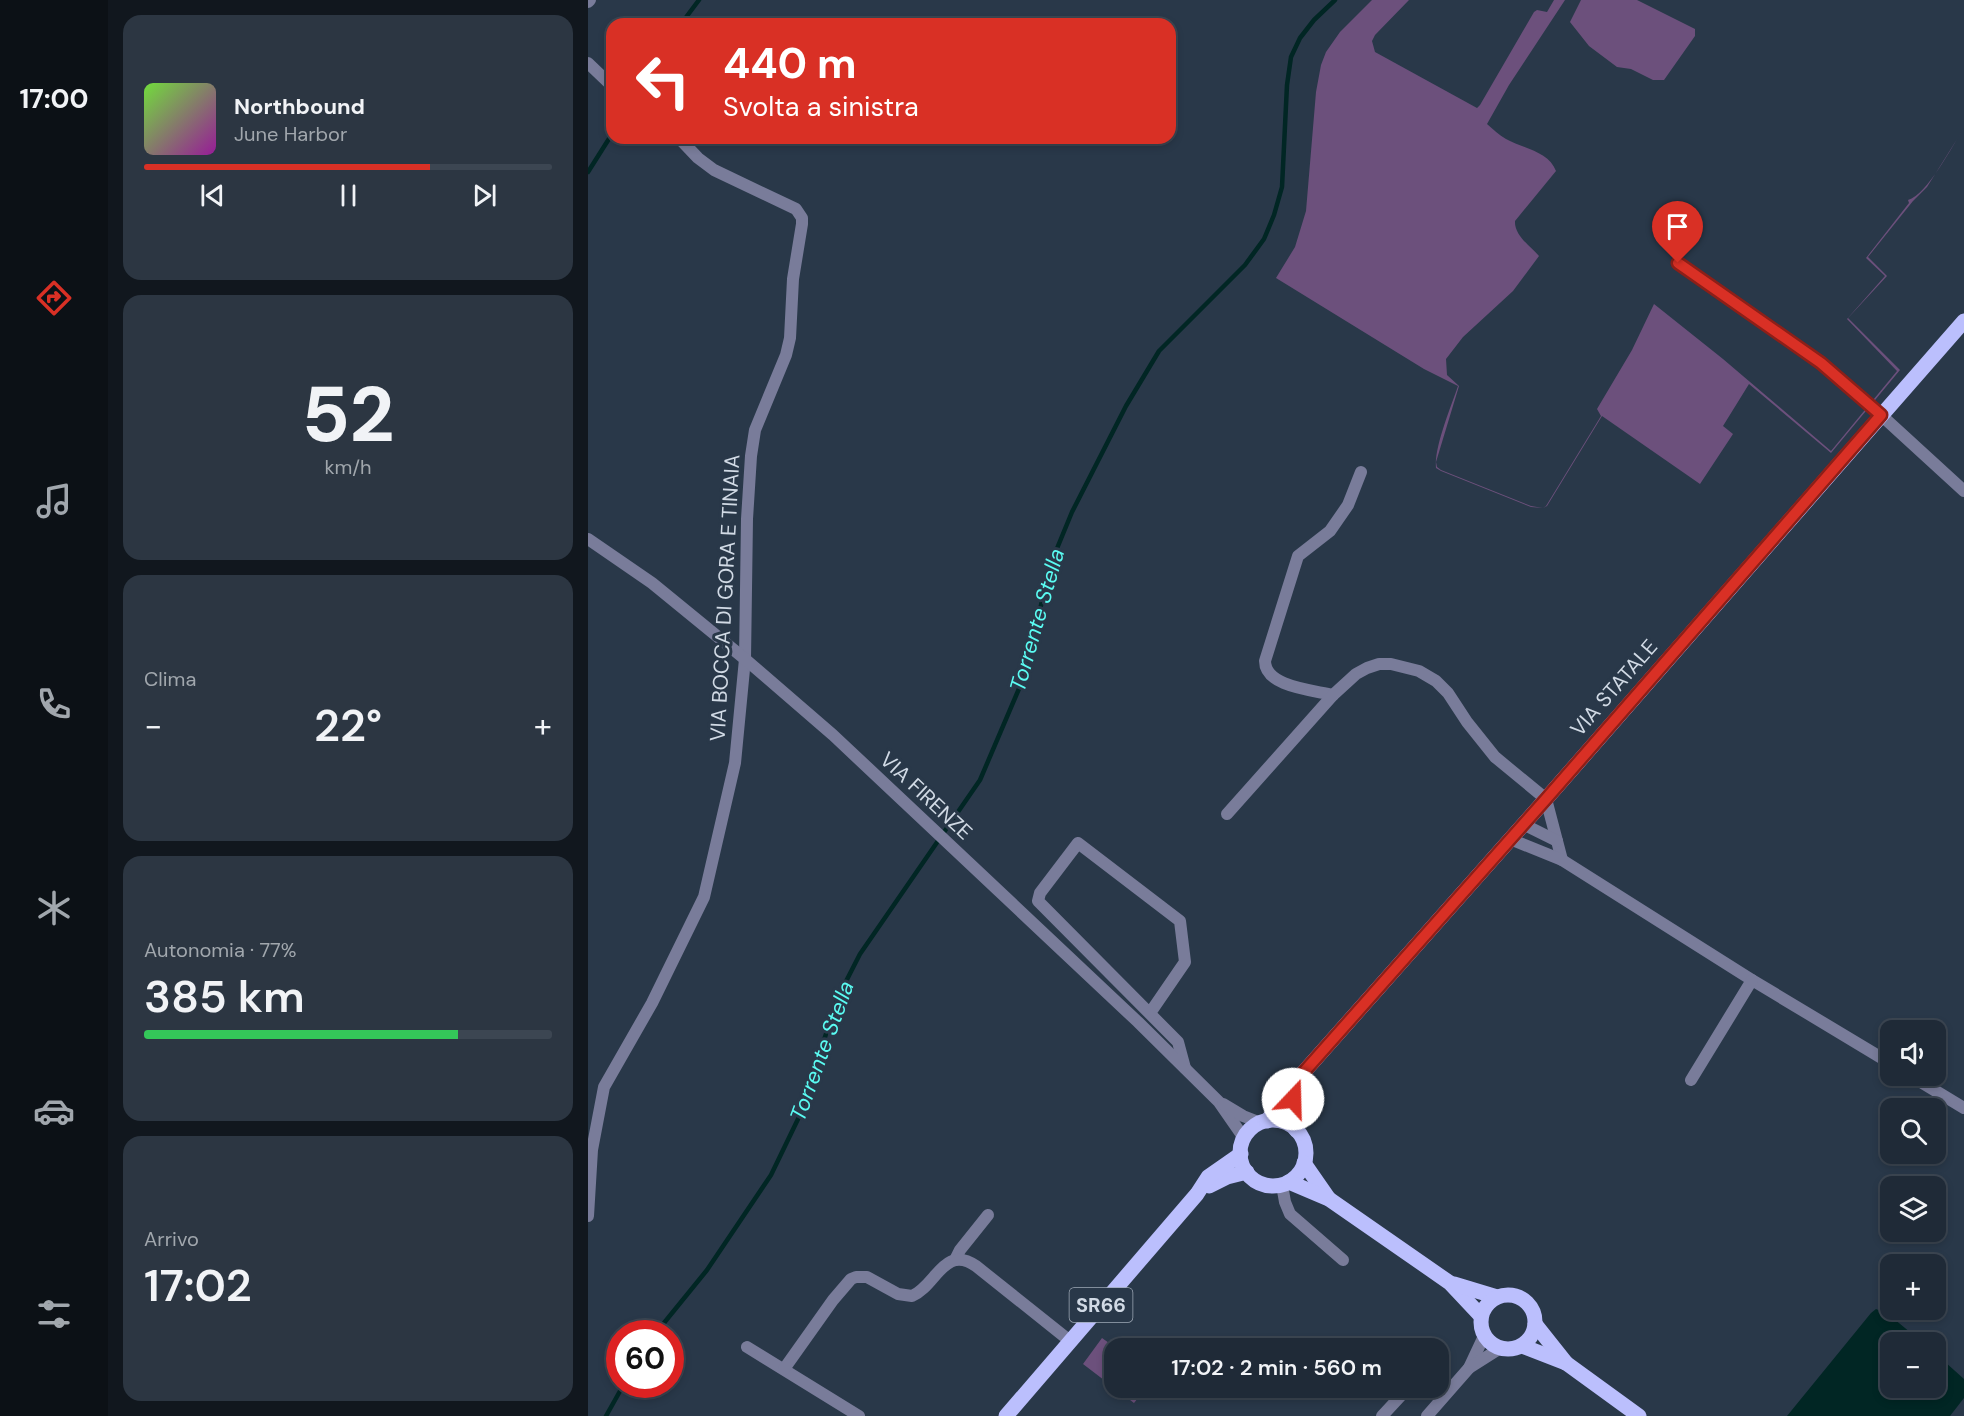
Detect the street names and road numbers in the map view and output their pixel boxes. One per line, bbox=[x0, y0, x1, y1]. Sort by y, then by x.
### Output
street label: VIA BOCCA DI GORA E TINAIA bbox=[704, 454, 747, 742]
street label: VIA STATALE bbox=[1564, 634, 1664, 742]
street label: VIA FIRENZE bbox=[874, 746, 978, 846]
road number: SR66 bbox=[1070, 1288, 1132, 1322]

